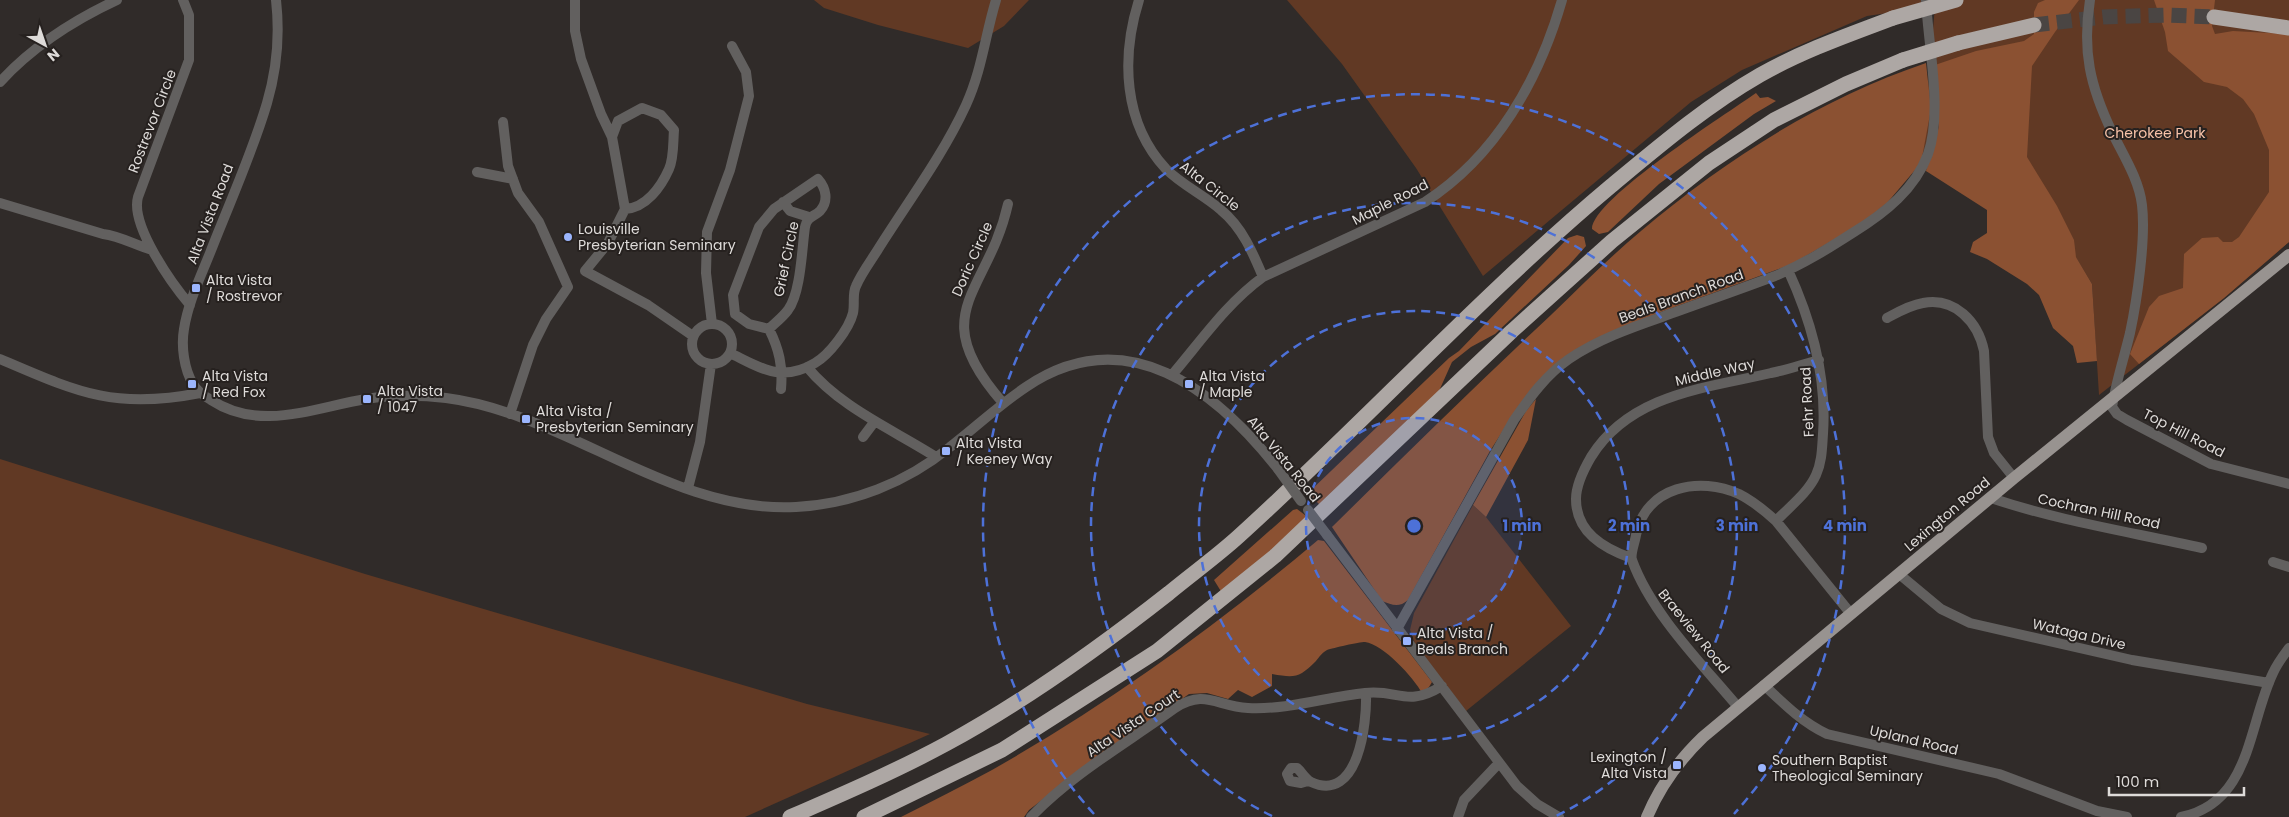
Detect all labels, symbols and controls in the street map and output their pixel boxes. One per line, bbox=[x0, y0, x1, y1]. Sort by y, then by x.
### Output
north arrow bbox=[20, 20, 70, 70]
text: N bbox=[43, 44, 64, 66]
street label: Rostrevor Circle bbox=[123, 66, 181, 176]
park label: Cherokee Park bbox=[2105, 123, 2206, 143]
street label: Alta Circle bbox=[1176, 156, 1244, 216]
street label: Alta Vista Road bbox=[182, 161, 238, 267]
street label: Maple Road bbox=[1348, 174, 1432, 230]
street label: Doric Circle bbox=[947, 218, 998, 300]
place label: Louisville Presbyterian Seminary bbox=[578, 219, 736, 255]
street label: Grief Circle bbox=[768, 219, 804, 299]
marker: Louisville Presbyterian Seminary bbox=[562, 231, 574, 243]
street label: Beals Branch Road bbox=[1616, 264, 1746, 328]
place label: Alta Vista / Rostrevor bbox=[206, 270, 282, 306]
marker: Alta Vista / Rostrevor bbox=[190, 282, 202, 294]
street label: Middle Way bbox=[1673, 353, 1757, 391]
place label: Alta Vista / Red Fox bbox=[202, 366, 268, 402]
place label: Alta Vista / Maple bbox=[1199, 366, 1265, 402]
street label: Fehr Road bbox=[1795, 366, 1819, 438]
marker: Alta Vista / Red Fox bbox=[186, 378, 198, 390]
marker: Alta Vista / Maple bbox=[1183, 378, 1195, 390]
place label: Alta Vista / 1047 bbox=[377, 381, 443, 417]
marker: Alta Vista / 1047 bbox=[361, 393, 373, 405]
place label: Alta Vista / Presbyterian Seminary bbox=[536, 401, 694, 437]
street label: Top Hill Road bbox=[2139, 404, 2229, 462]
street label: Alta Vista Road bbox=[1243, 411, 1325, 507]
marker: Alta Vista / Presbyterian Seminary bbox=[520, 413, 532, 425]
place label: Alta Vista / Keeney Way bbox=[956, 433, 1053, 469]
marker: Alta Vista / Keeney Way bbox=[940, 445, 952, 457]
street label: Lexington Road bbox=[1900, 472, 1994, 556]
street label: Cochran Hill Road bbox=[2036, 488, 2162, 534]
text: 1 min bbox=[1502, 515, 1542, 536]
text: 2 min bbox=[1608, 515, 1650, 536]
text: 3 min bbox=[1716, 515, 1758, 536]
text: 4 min bbox=[1823, 515, 1867, 536]
centre of rings bbox=[1405, 517, 1423, 535]
street label: Braeview Road bbox=[1654, 584, 1734, 678]
street label: Wataga Drive bbox=[2030, 614, 2128, 655]
place label: Alta Vista / Beals Branch bbox=[1417, 623, 1508, 659]
marker: Alta Vista / Beals Branch bbox=[1401, 635, 1413, 647]
street label: Alta Vista Court bbox=[1082, 684, 1184, 762]
street label: Upland Road bbox=[1868, 720, 1960, 760]
place label: Lexington / Alta Vista bbox=[1590, 747, 1667, 783]
place label: Southern Baptist Theological Seminary bbox=[1772, 750, 1923, 786]
marker: Lexington / Alta Vista bbox=[1671, 759, 1683, 771]
marker: Southern Baptist Theological Seminary bbox=[1756, 762, 1768, 774]
scale bar bbox=[2109, 764, 2244, 796]
text: 100 m bbox=[2116, 771, 2159, 792]

